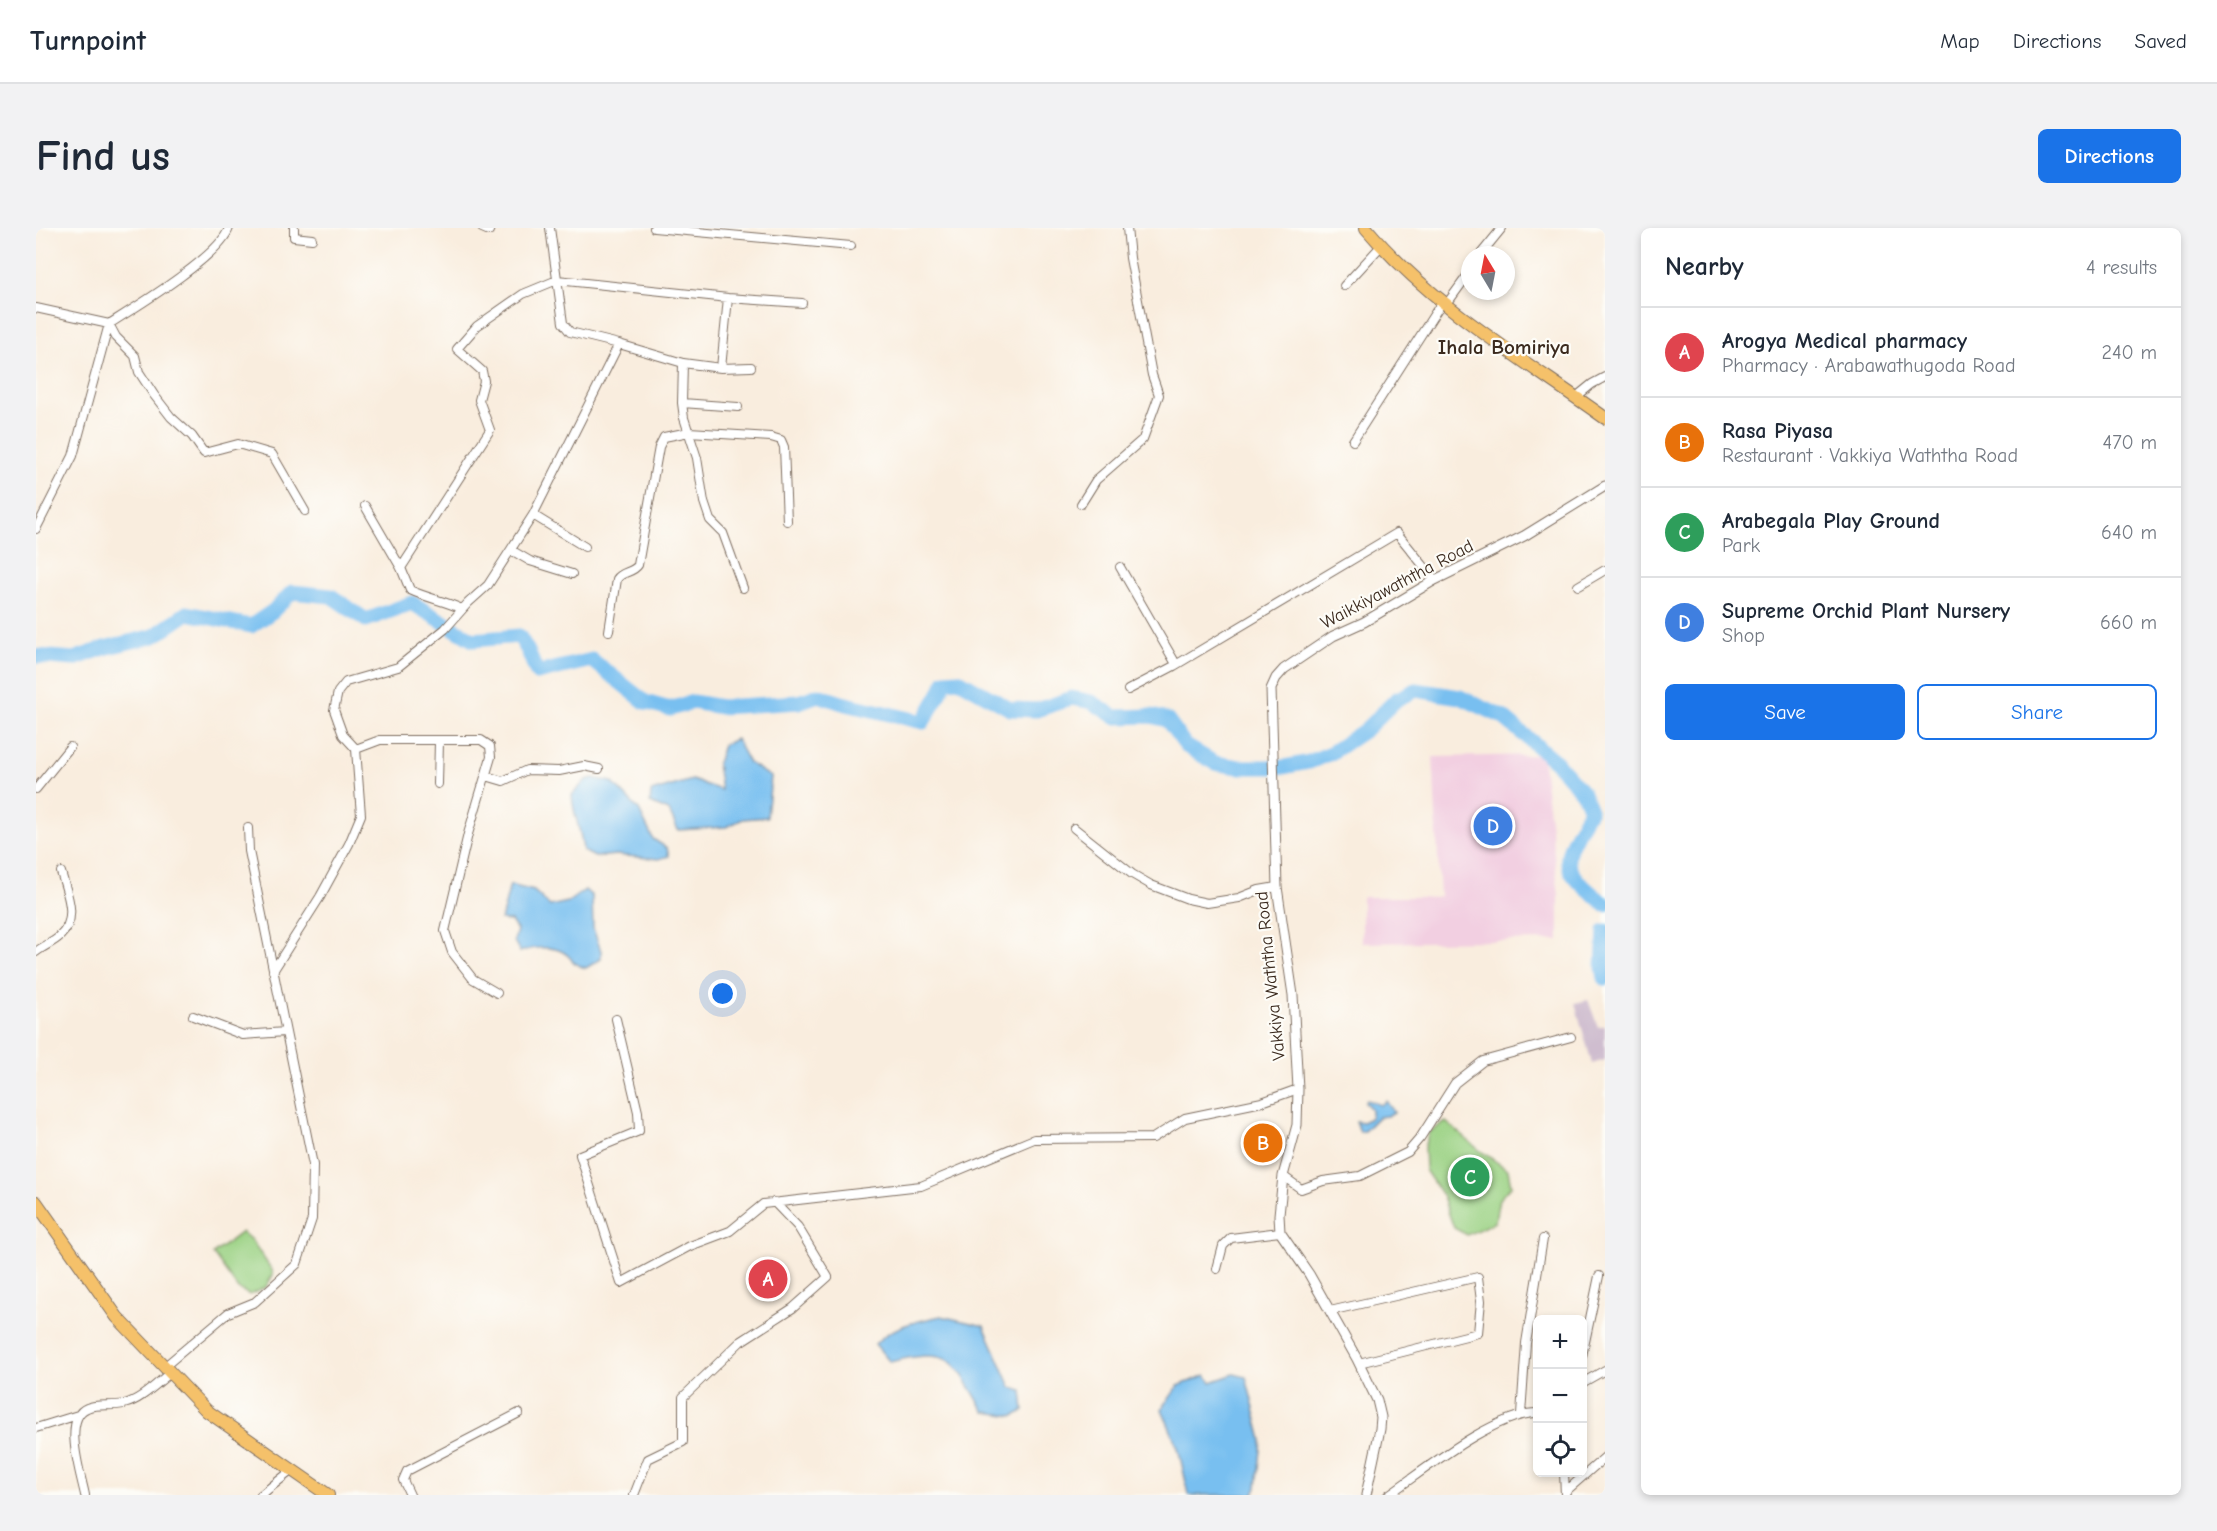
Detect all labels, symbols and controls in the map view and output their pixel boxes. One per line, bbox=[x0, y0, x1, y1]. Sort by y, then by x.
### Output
text: Turnpoint bbox=[30, 25, 146, 57]
text: Map bbox=[1940, 29, 1980, 53]
text: Directions bbox=[2013, 29, 2102, 53]
text: Saved bbox=[2135, 29, 2187, 53]
button: Directions bbox=[2038, 129, 2181, 183]
text: Find us bbox=[36, 132, 170, 181]
north arrow bbox=[1461, 246, 1515, 300]
text: Nearby bbox=[1665, 252, 1744, 282]
text: 4 results bbox=[2086, 256, 2157, 279]
text: Arogya Medical pharmacy bbox=[1722, 328, 1967, 354]
district label: Ihala Bomiriya bbox=[1438, 335, 1570, 359]
text: A bbox=[1679, 341, 1690, 364]
text: 240 m bbox=[2102, 341, 2157, 364]
text: Pharmacy · Arabawathugoda Road bbox=[1722, 354, 2016, 377]
text: Rasa Piyasa bbox=[1722, 418, 1833, 444]
text: B bbox=[1678, 431, 1691, 454]
text: 470 m bbox=[2102, 431, 2157, 454]
text: Restaurant · Vakkiya Waththa Road bbox=[1722, 444, 2018, 467]
text: Arabegala Play Ground bbox=[1722, 508, 1940, 534]
text: C bbox=[1678, 521, 1691, 544]
text: 640 m bbox=[2101, 521, 2157, 544]
text: Park bbox=[1722, 534, 1760, 557]
street label: Waikkiyawaththa Road bbox=[1317, 535, 1477, 634]
text: Supreme Orchid Plant Nursery bbox=[1722, 598, 2010, 624]
text: D bbox=[1678, 611, 1691, 634]
text: 660 m bbox=[2100, 611, 2157, 634]
text: Shop bbox=[1722, 624, 1765, 647]
button: Save bbox=[1665, 684, 1905, 740]
button: Share bbox=[1917, 684, 2157, 740]
pin: D bbox=[1474, 804, 1512, 848]
street label: Vakkiya Waththa Road bbox=[1251, 890, 1290, 1062]
your location bbox=[708, 979, 737, 1008]
pin: B bbox=[1244, 1120, 1282, 1166]
pin: C bbox=[1450, 1154, 1490, 1200]
pin: A bbox=[748, 1256, 788, 1302]
map controls bbox=[1533, 1315, 1587, 1477]
button: + bbox=[1533, 1315, 1587, 1369]
button: − bbox=[1533, 1369, 1587, 1423]
button: locate bbox=[1533, 1423, 1587, 1477]

